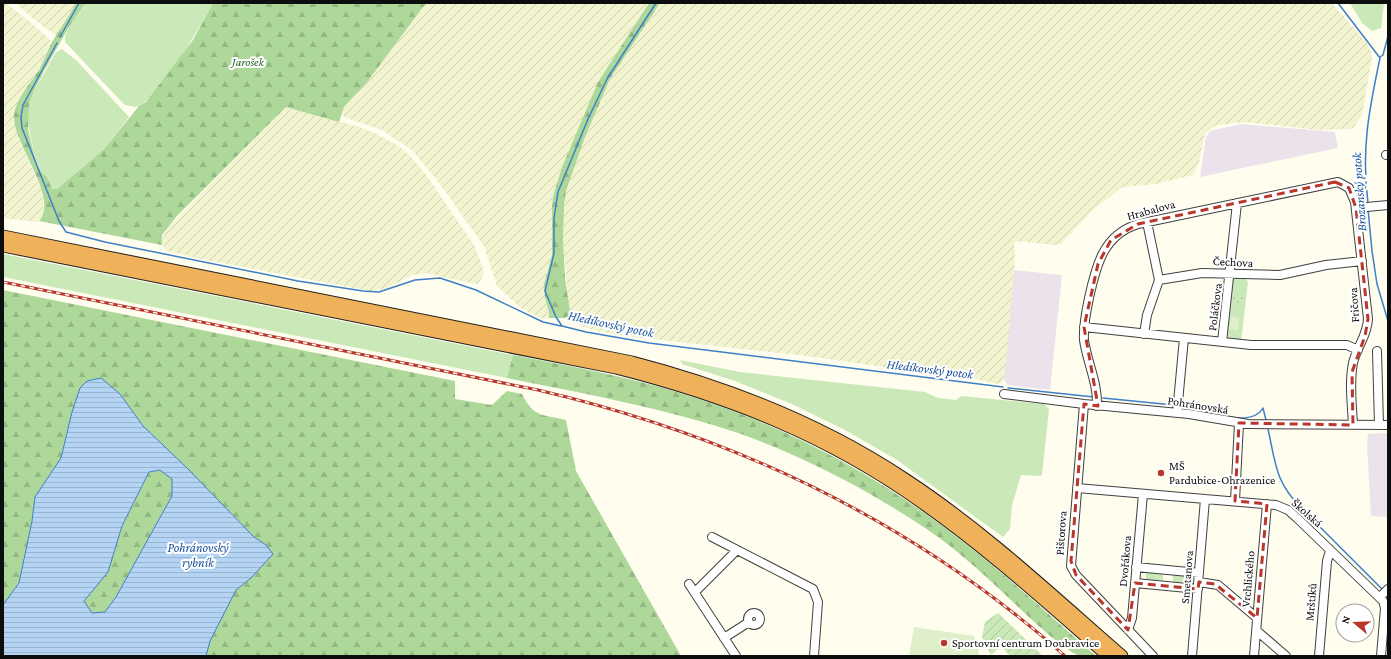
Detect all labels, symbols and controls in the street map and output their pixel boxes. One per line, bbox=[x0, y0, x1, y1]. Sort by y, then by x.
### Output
park label: Jarošek bbox=[230, 55, 265, 69]
water label: Brozanský potok bbox=[1349, 151, 1369, 232]
street label: Hrabalova bbox=[1125, 197, 1177, 223]
street label: Čechova bbox=[1212, 254, 1254, 270]
street label: Poláčkova bbox=[1205, 282, 1225, 332]
street label: Fričova bbox=[1346, 287, 1362, 323]
water label: Hledíkovský potok bbox=[567, 308, 656, 341]
water label: Hledíkovský potok bbox=[886, 356, 975, 382]
street label: Pohránovská bbox=[1167, 393, 1230, 417]
place label: MŠ Pardubice-Ohrazenice bbox=[1169, 459, 1275, 487]
marker: MŠ Pardubice-Ohrazenice bbox=[1156, 468, 1166, 478]
street label: Školská bbox=[1289, 496, 1326, 530]
street label: Pištorova bbox=[1052, 510, 1070, 556]
street label: Dvořákova bbox=[1116, 534, 1134, 587]
water label: Pohránovský rybník bbox=[167, 540, 229, 570]
street label: Smetanova bbox=[1178, 549, 1196, 604]
street label: Vrchlického bbox=[1239, 550, 1257, 608]
street label: Mrštíků bbox=[1302, 582, 1320, 622]
north arrow bbox=[1335, 603, 1375, 643]
text: N bbox=[1339, 614, 1353, 625]
place label: Sportovní centrum Doubravice bbox=[952, 636, 1099, 650]
marker: Sportovní centrum Doubravice bbox=[939, 638, 949, 648]

